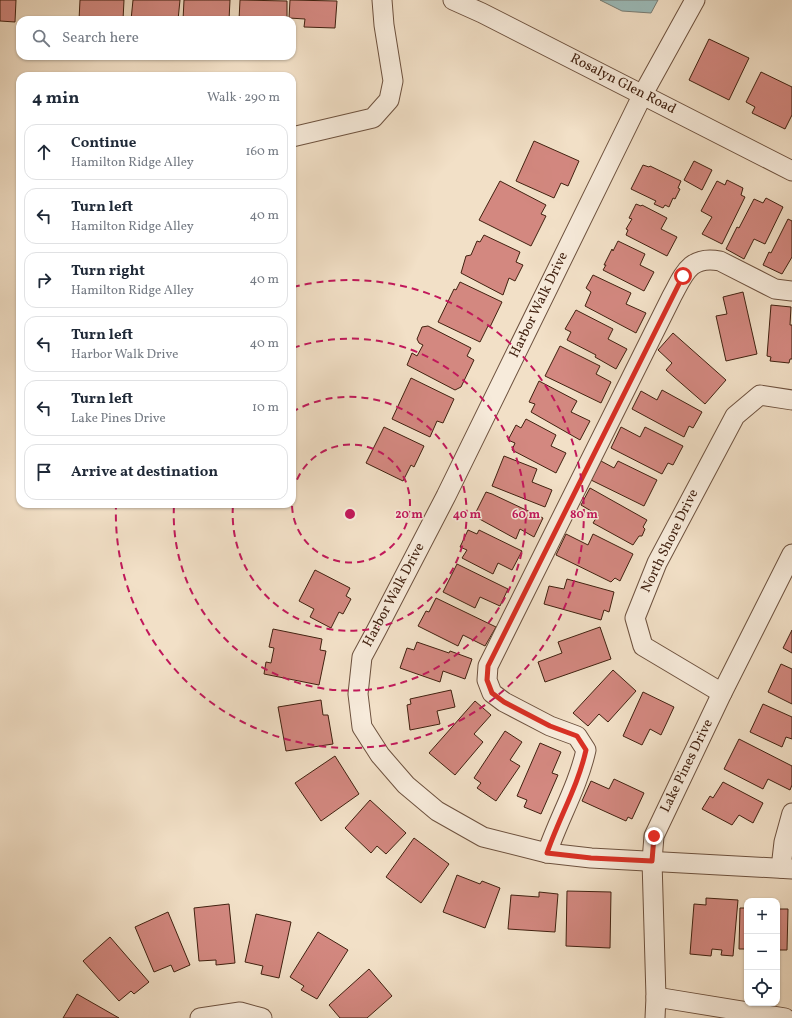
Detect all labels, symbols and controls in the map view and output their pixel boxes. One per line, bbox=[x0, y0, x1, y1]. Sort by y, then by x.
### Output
search box bbox=[16, 16, 296, 60]
icon: search bbox=[30, 27, 52, 49]
text: Search here bbox=[62, 28, 139, 49]
street label: Rosalyn Glen Road bbox=[567, 49, 679, 119]
text: 4 min bbox=[32, 87, 79, 110]
text: Walk · 290 m bbox=[207, 89, 280, 107]
text: Continue bbox=[71, 133, 136, 154]
icon: ahead bbox=[33, 141, 55, 163]
text: 160 m bbox=[245, 143, 279, 161]
text: Hamilton Ridge Alley bbox=[71, 154, 194, 172]
text: Turn left bbox=[71, 197, 133, 218]
icon: left bbox=[33, 205, 55, 227]
text: 40 m bbox=[250, 207, 279, 225]
text: Hamilton Ridge Alley bbox=[71, 218, 194, 236]
street label: Harbor Walk Drive bbox=[505, 249, 573, 361]
text: Turn right bbox=[71, 261, 145, 282]
route start bbox=[674, 267, 692, 285]
icon: right bbox=[33, 269, 55, 291]
text: 40 m bbox=[250, 271, 279, 289]
text: Hamilton Ridge Alley bbox=[71, 282, 194, 300]
text: Turn left bbox=[71, 325, 133, 346]
icon: left bbox=[33, 333, 55, 355]
text: 40 m bbox=[250, 335, 279, 353]
text: Harbor Walk Drive bbox=[71, 346, 178, 364]
text: Turn left bbox=[71, 389, 133, 410]
icon: left bbox=[33, 397, 55, 419]
text: 10 m bbox=[252, 399, 279, 417]
text: Lake Pines Drive bbox=[71, 410, 166, 428]
icon: arrive bbox=[33, 461, 55, 483]
text: Arrive at destination bbox=[71, 462, 218, 483]
street label: North Shore Drive bbox=[637, 486, 703, 596]
centre of rings bbox=[343, 507, 357, 521]
text: 20 m bbox=[395, 507, 423, 523]
text: 40 m bbox=[453, 507, 482, 523]
text: 60 m bbox=[512, 507, 540, 523]
text: 80 m bbox=[570, 507, 598, 523]
street label: Harbor Walk Drive bbox=[358, 539, 430, 650]
street label: Lake Pines Drive bbox=[656, 716, 718, 816]
route end bbox=[645, 827, 663, 845]
map controls bbox=[744, 898, 780, 1006]
button: + bbox=[744, 898, 780, 934]
button: − bbox=[744, 934, 780, 970]
button: locate bbox=[744, 970, 780, 1006]

